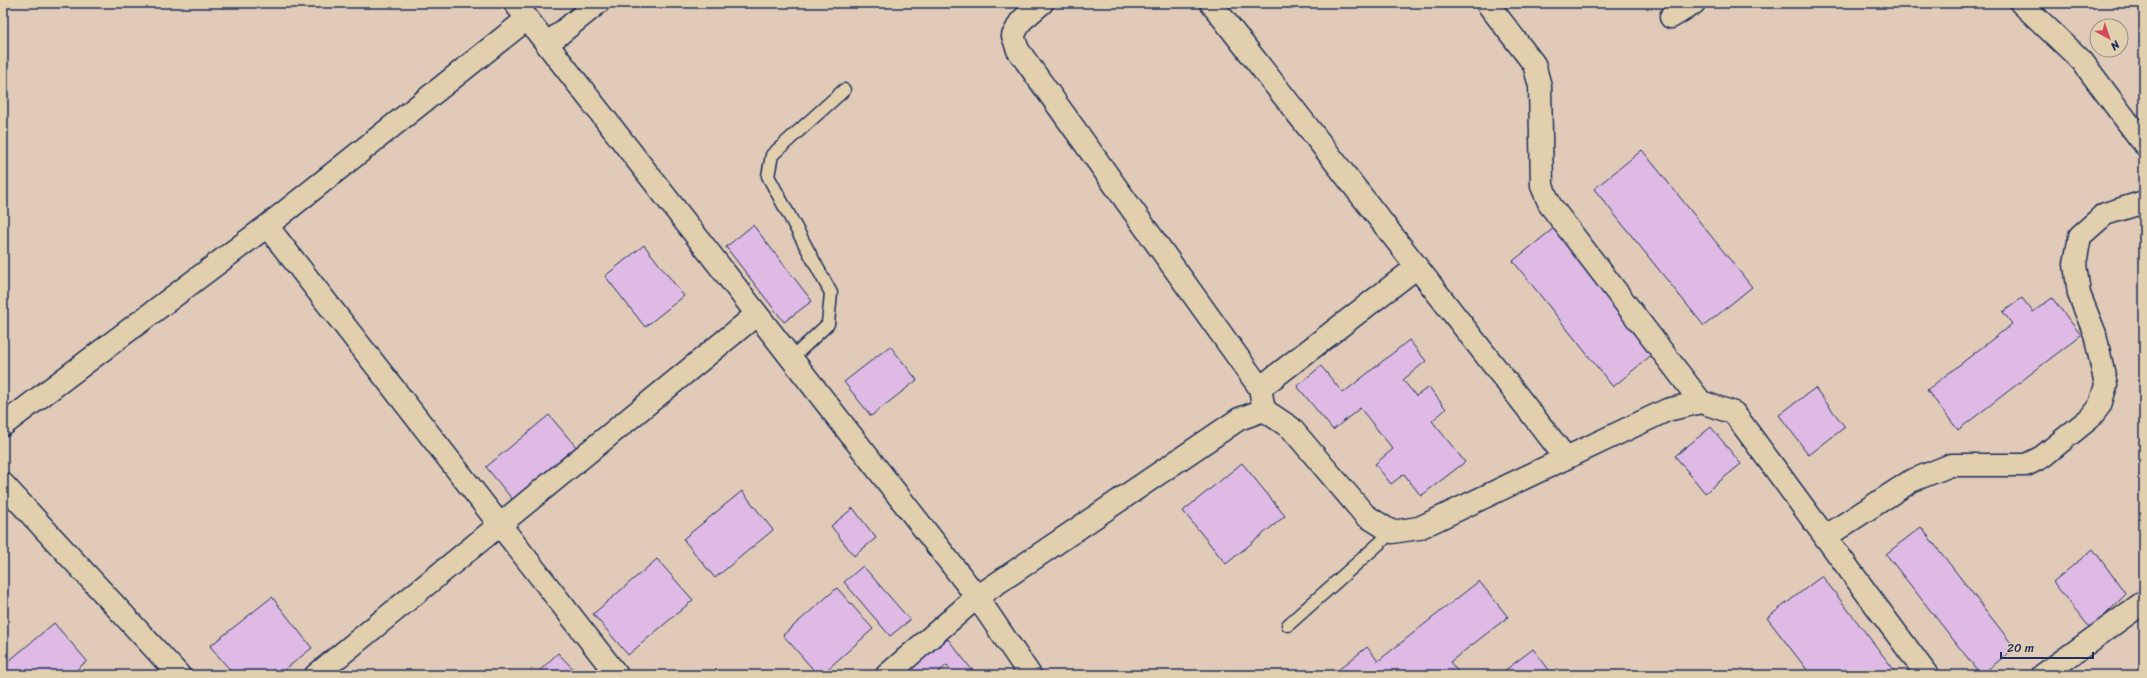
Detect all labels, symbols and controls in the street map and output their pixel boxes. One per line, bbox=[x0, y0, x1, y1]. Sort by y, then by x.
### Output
north arrow bbox=[2089, 18, 2129, 58]
text: N bbox=[2106, 35, 2125, 55]
scale bar bbox=[2001, 634, 2093, 660]
text: 20 m bbox=[2007, 637, 2034, 659]

